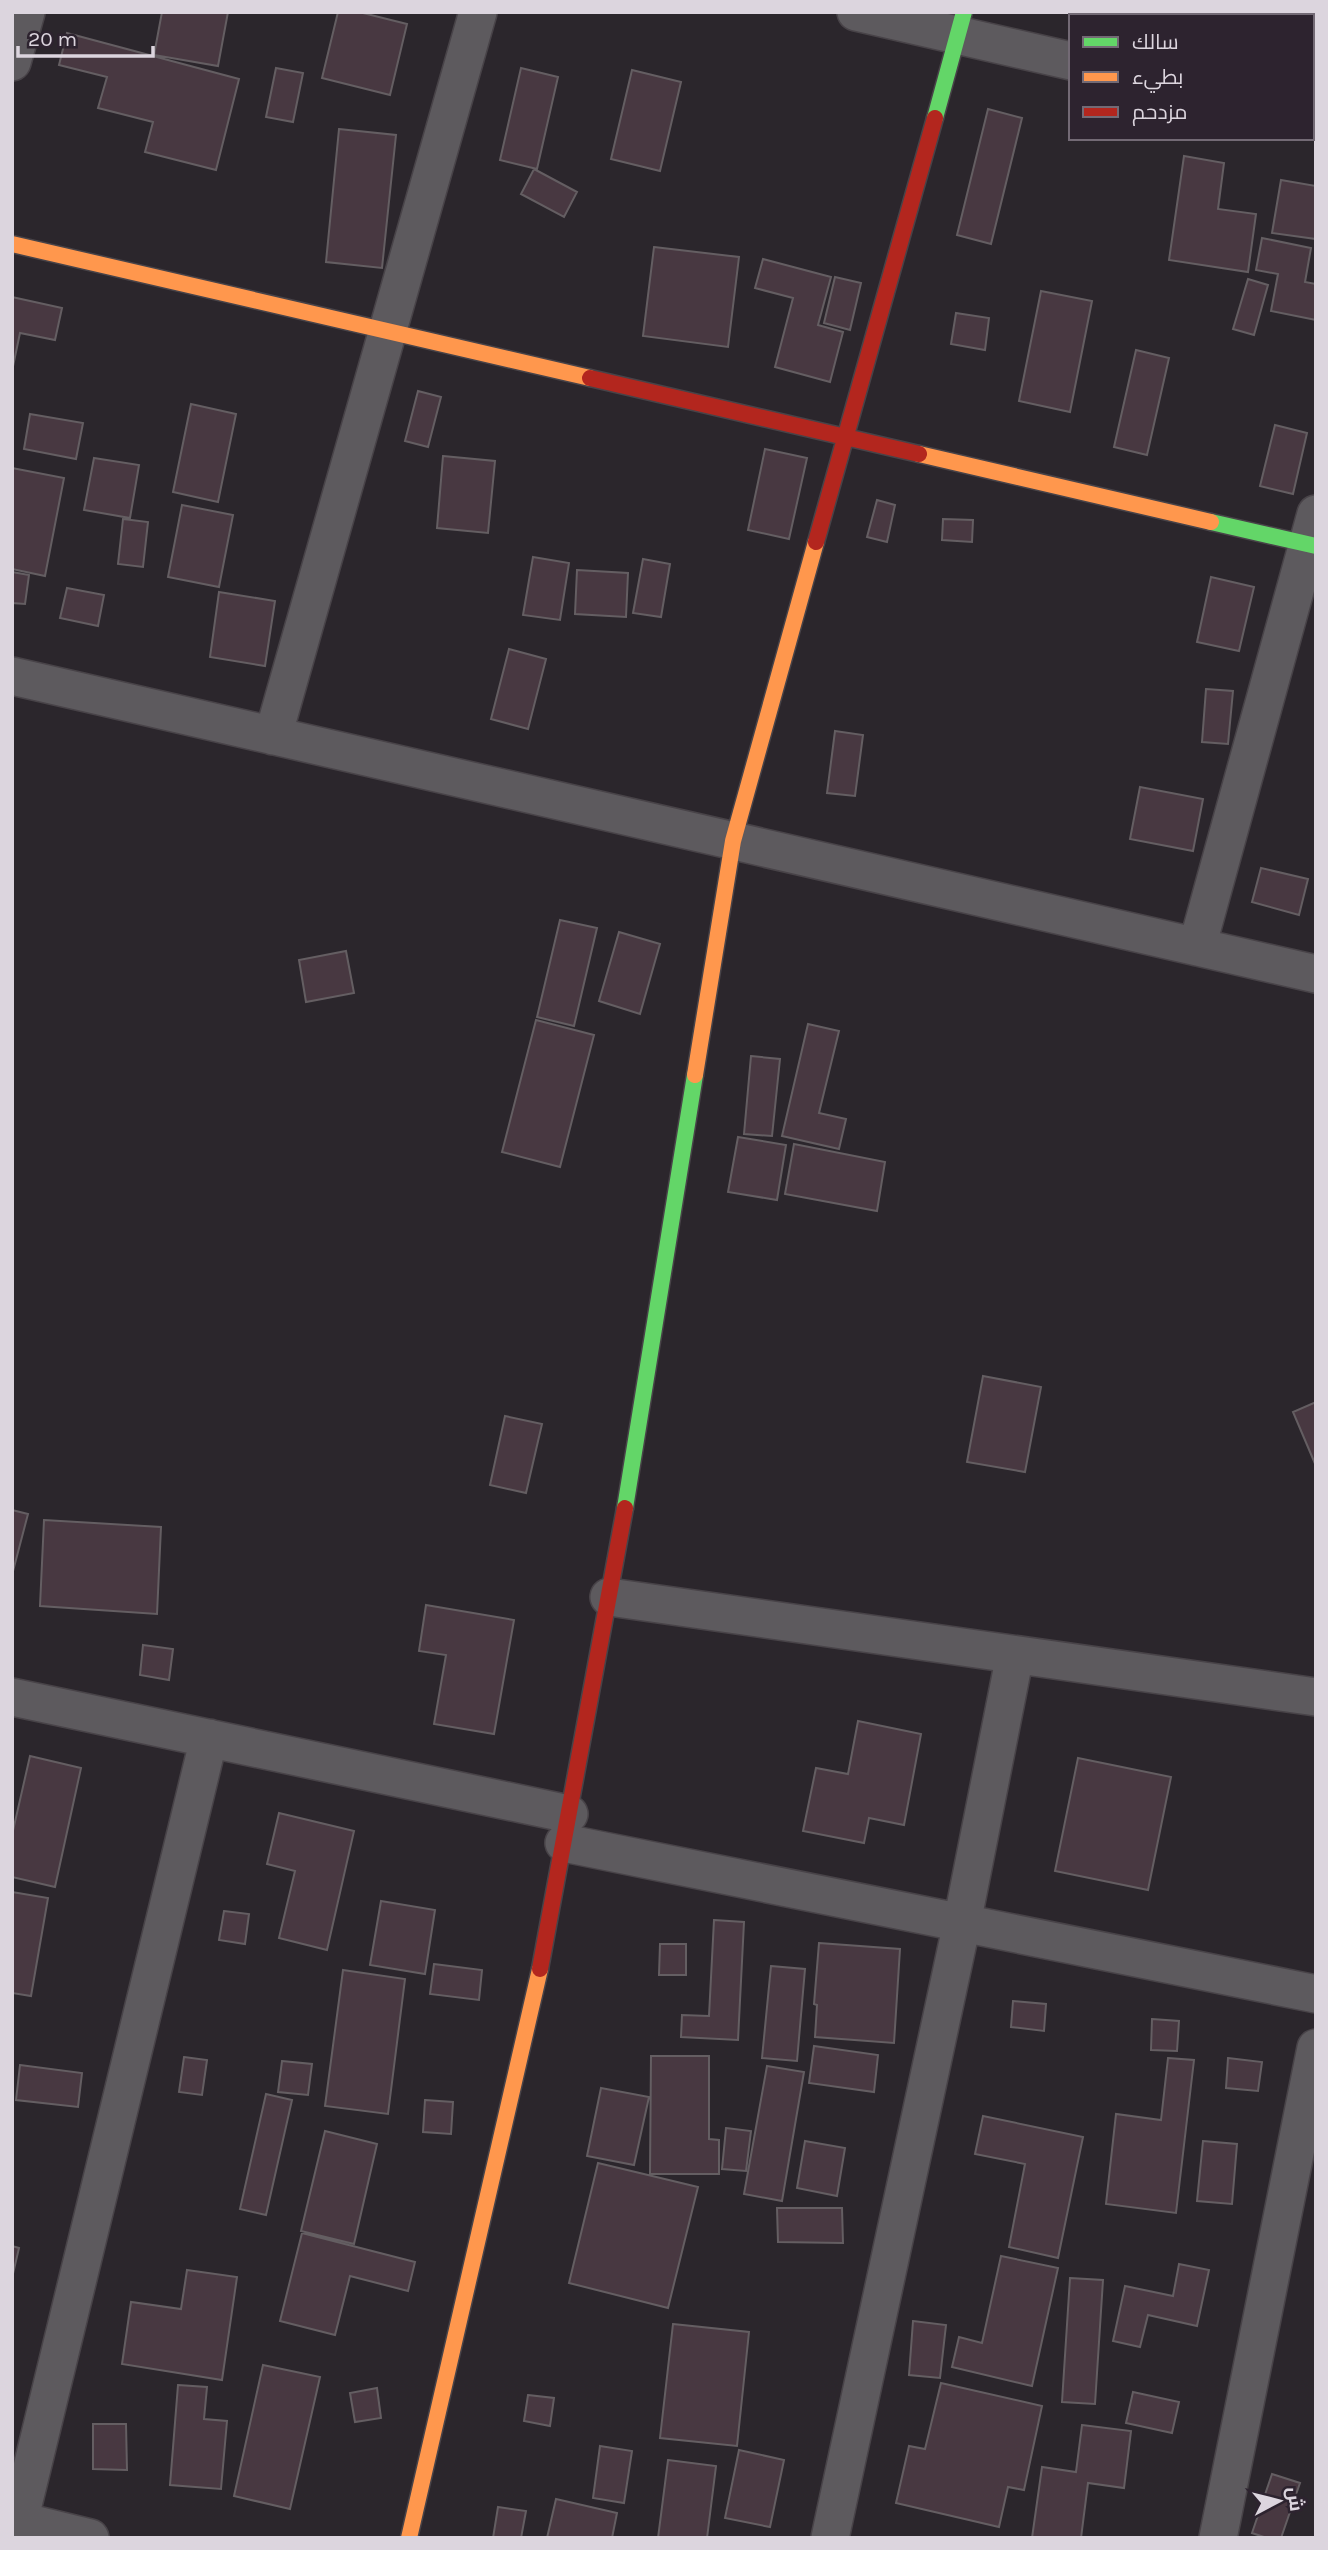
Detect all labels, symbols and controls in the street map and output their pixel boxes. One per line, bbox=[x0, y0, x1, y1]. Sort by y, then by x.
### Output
scale bar bbox=[18, 14, 152, 58]
legend bbox=[1069, 14, 1314, 140]
text: 20 m bbox=[28, 27, 77, 51]
text: سالك bbox=[1132, 30, 1179, 54]
text: بطيء bbox=[1132, 65, 1183, 93]
text: مزدحم bbox=[1132, 100, 1187, 126]
north arrow bbox=[1244, 2466, 1314, 2536]
text: ش bbox=[1282, 2486, 1307, 2512]

